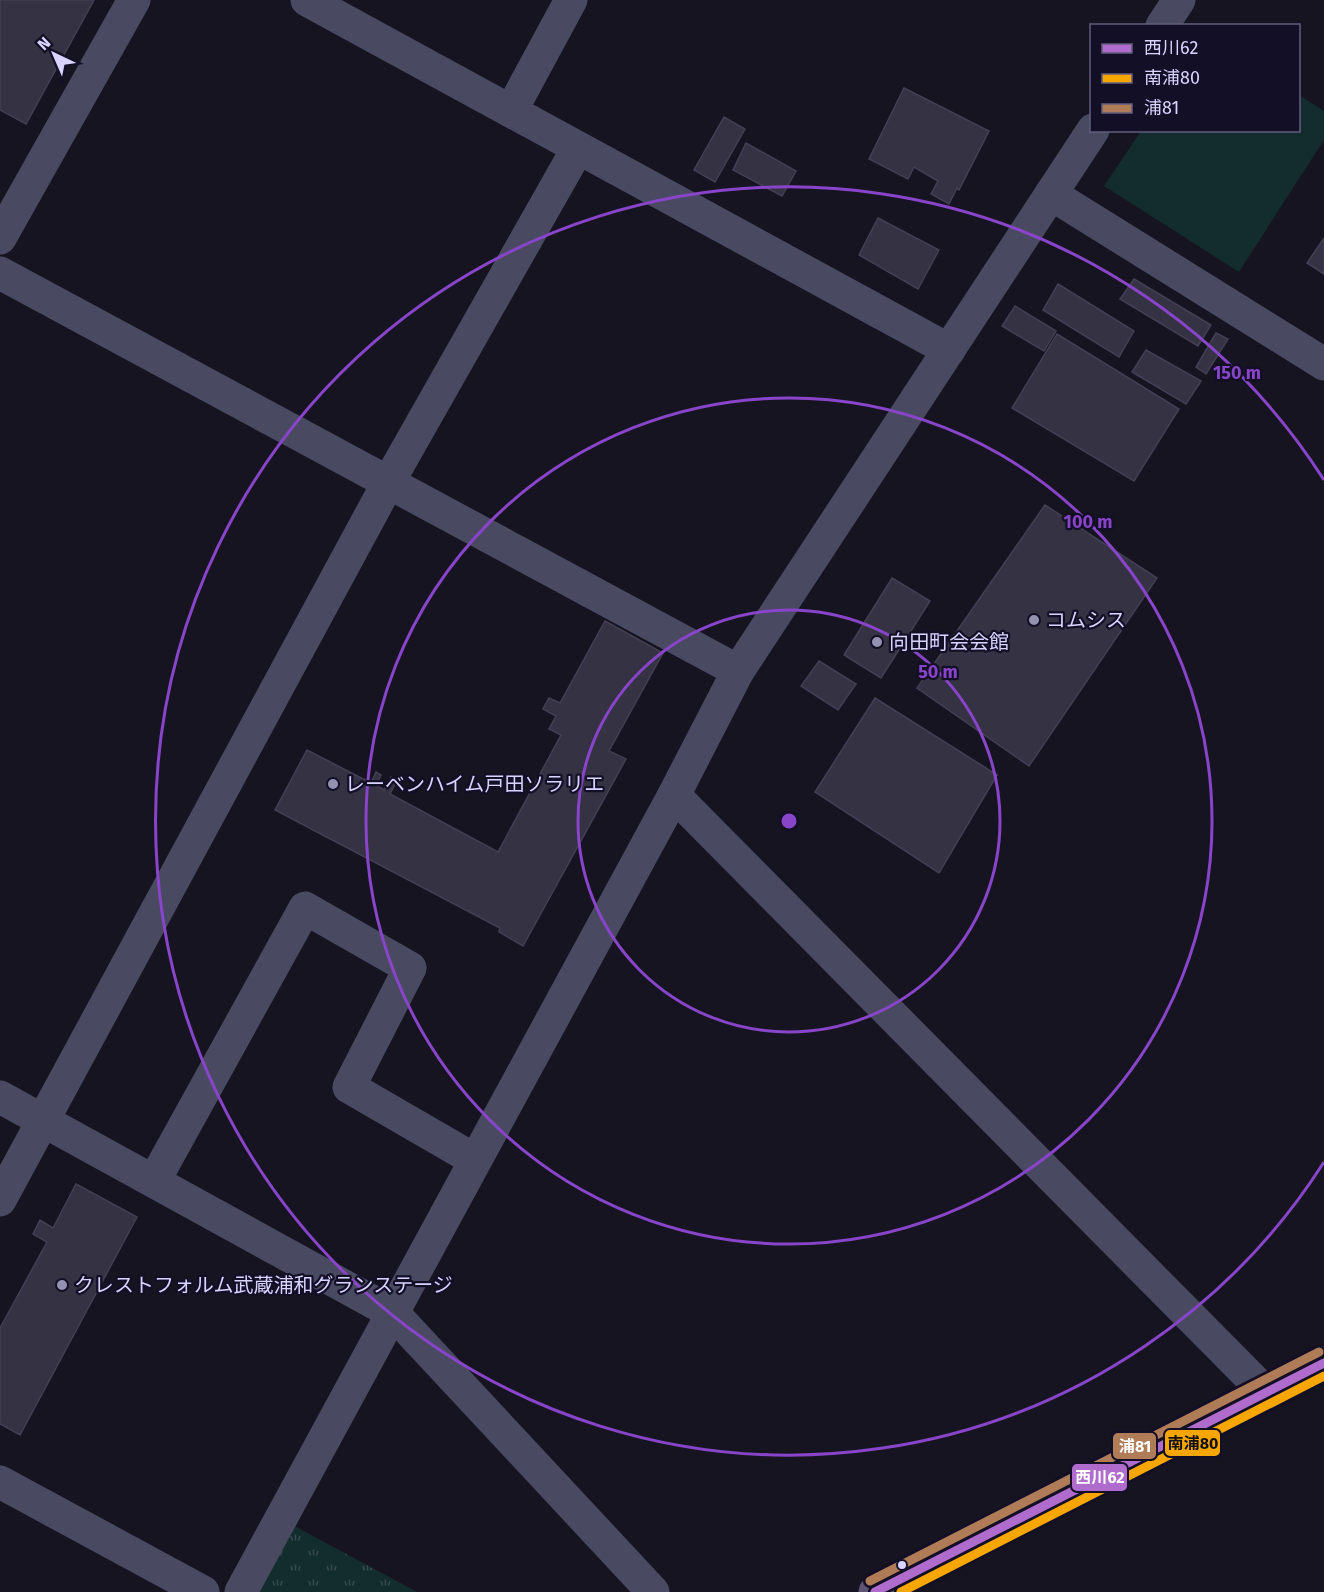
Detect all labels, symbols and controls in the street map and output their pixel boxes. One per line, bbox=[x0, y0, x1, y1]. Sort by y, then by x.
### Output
north arrow bbox=[24, 24, 84, 84]
legend bbox=[1090, 24, 1300, 132]
text: N bbox=[34, 33, 54, 54]
text: 西川62 bbox=[1144, 37, 1198, 59]
text: 南浦80 bbox=[1144, 67, 1200, 89]
text: 浦81 bbox=[1144, 97, 1179, 119]
text: 150 m bbox=[1213, 362, 1261, 384]
text: 100 m bbox=[1064, 511, 1112, 533]
place label: コムシス bbox=[1046, 608, 1126, 632]
marker: コムシス bbox=[1027, 613, 1041, 627]
place label: 向田町会会館 bbox=[889, 630, 1009, 654]
marker: 向田町会会館 bbox=[870, 635, 884, 649]
text: 50 m bbox=[918, 661, 958, 683]
place label: レーベンハイム戸田ソラリエ bbox=[345, 772, 604, 796]
marker: レーベンハイム戸田ソラリエ bbox=[326, 777, 340, 791]
centre of rings bbox=[779, 811, 799, 831]
place label: クレストフォルム武蔵浦和グランステージ bbox=[74, 1273, 453, 1297]
marker: クレストフォルム武蔵浦和グランステージ bbox=[55, 1278, 69, 1292]
line badge: 南浦80 bbox=[1164, 1429, 1221, 1457]
line badge: 浦81 bbox=[1112, 1432, 1157, 1460]
text: 南浦80 bbox=[1168, 1434, 1218, 1453]
text: 浦81 bbox=[1119, 1437, 1151, 1456]
line badge: 西川62 bbox=[1071, 1463, 1128, 1492]
text: 西川62 bbox=[1075, 1468, 1125, 1487]
unlabelled marker bbox=[896, 1559, 908, 1571]

